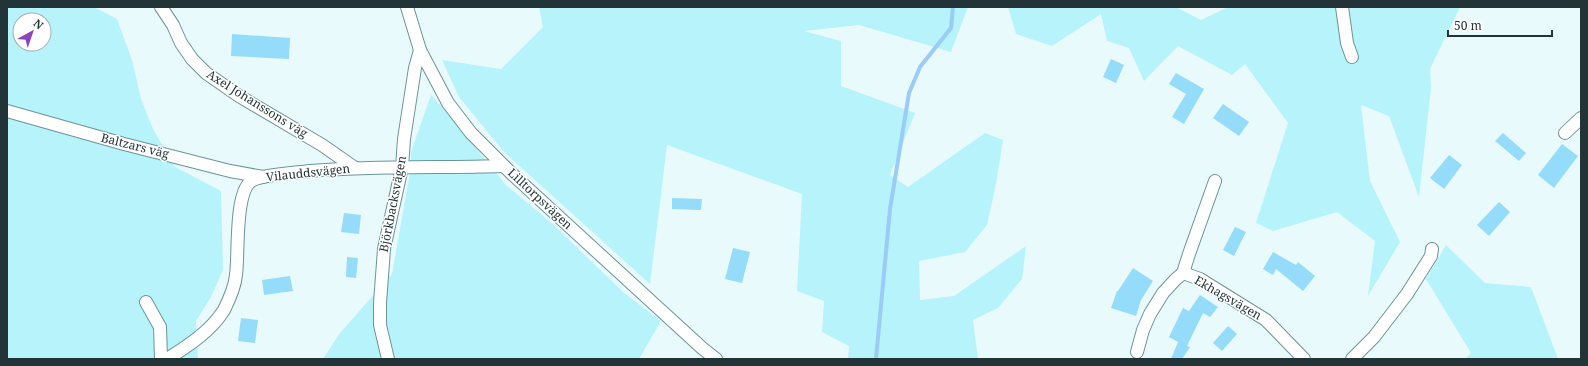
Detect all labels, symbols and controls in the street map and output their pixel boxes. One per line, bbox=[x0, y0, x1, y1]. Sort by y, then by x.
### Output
north arrow bbox=[12, 12, 52, 52]
scale bar bbox=[1448, 12, 1552, 38]
text: N bbox=[31, 15, 47, 33]
text: 50 m bbox=[1454, 17, 1482, 34]
street label: Axel Johanssons väg bbox=[204, 66, 311, 142]
street label: Baltzars väg bbox=[99, 129, 172, 162]
street label: Björkbacksvägen bbox=[375, 154, 410, 254]
street label: Vilauddsvägen bbox=[265, 160, 351, 185]
street label: Lilltorpsvägen bbox=[504, 164, 577, 233]
street label: Ekhagsvägen bbox=[1191, 271, 1265, 324]

